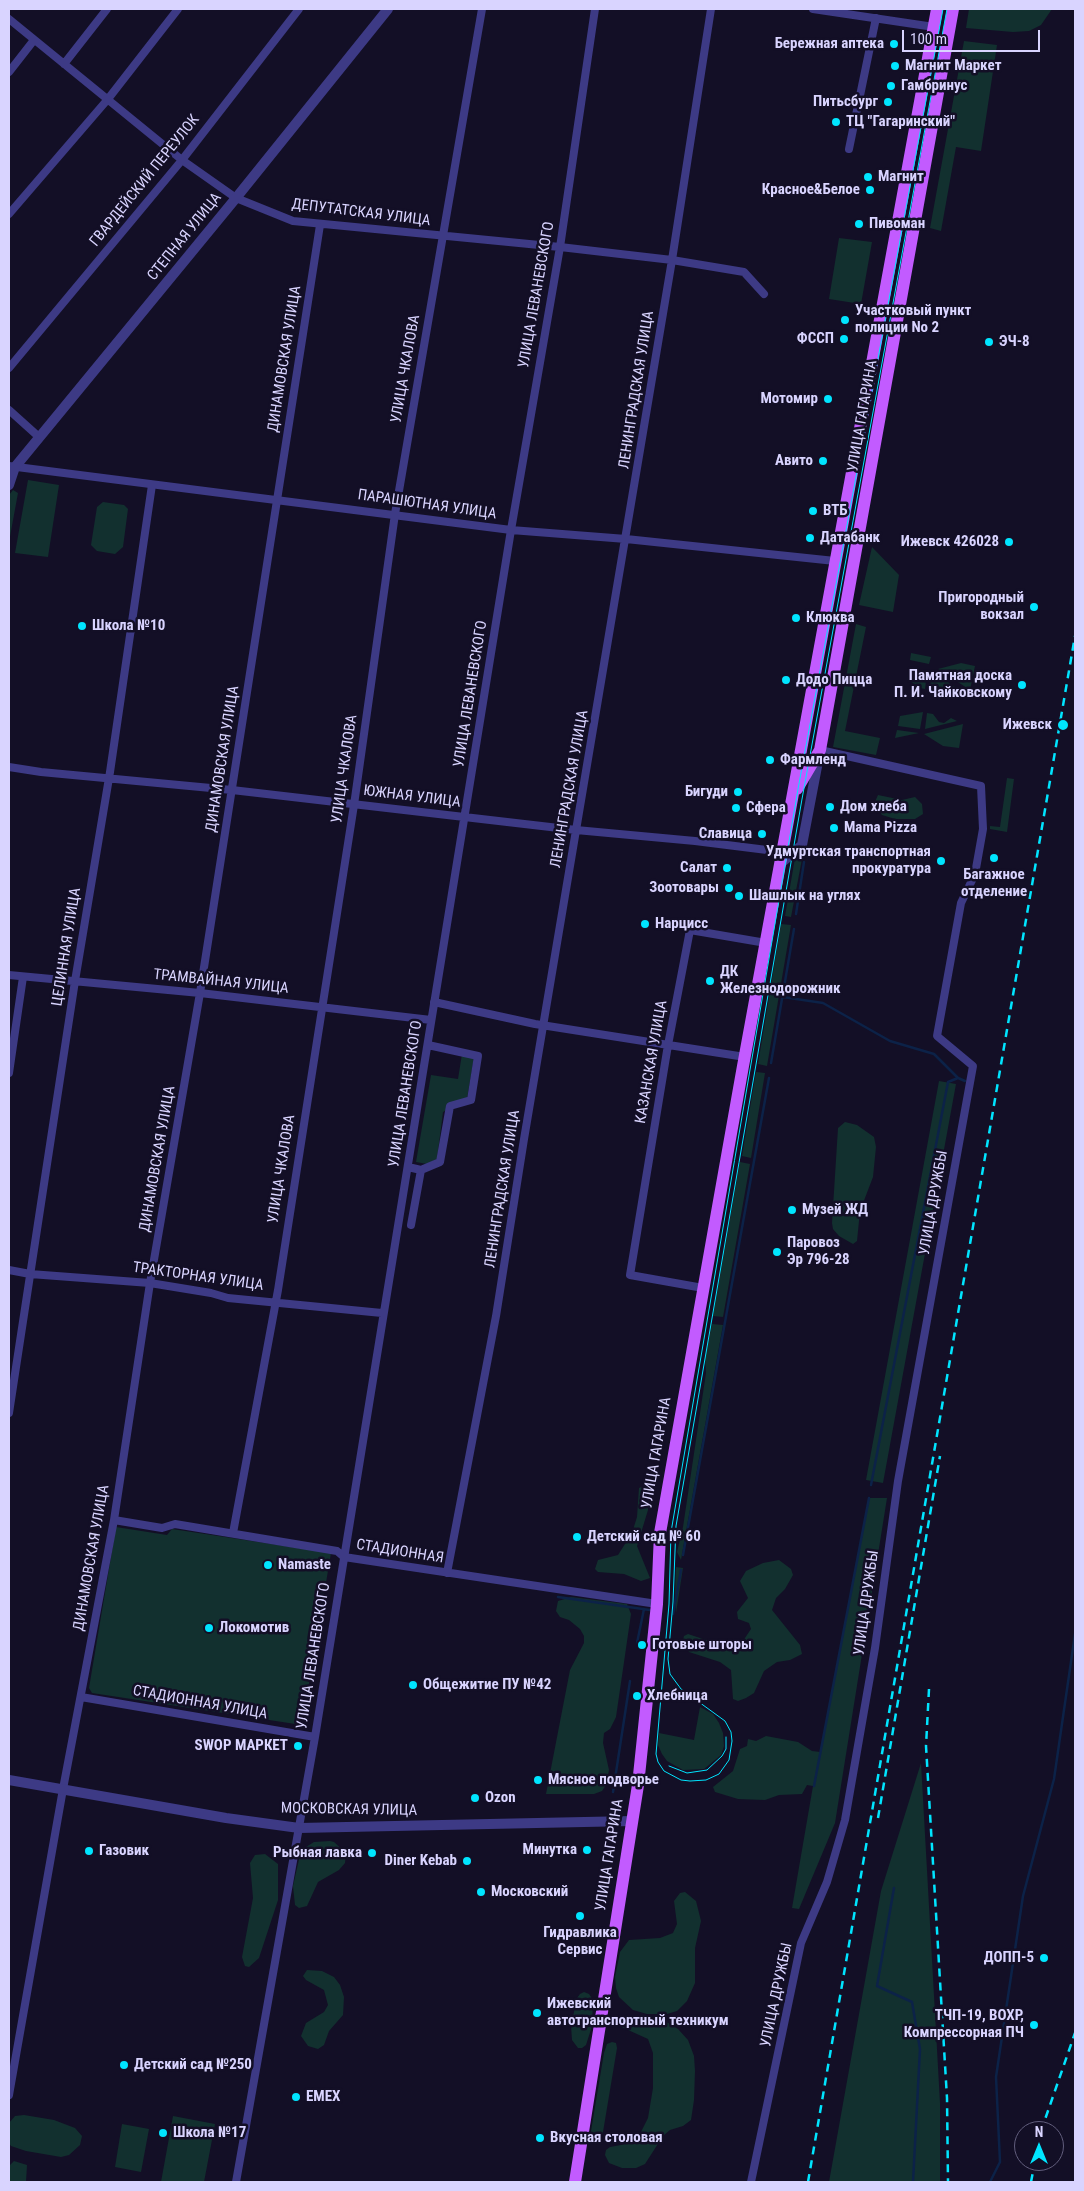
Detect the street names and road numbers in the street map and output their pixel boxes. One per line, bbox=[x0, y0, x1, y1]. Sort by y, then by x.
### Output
street label: ГВАРДЕЙСКИЙ ПЕРЕУЛОК bbox=[86, 111, 204, 251]
street label: СТЕПНАЯ УЛИЦА bbox=[144, 190, 226, 284]
street label: ДЕПУТАТСКАЯ УЛИЦА bbox=[291, 196, 431, 230]
street label: УЛИЦА ЛЕВАНЕВСКОГО bbox=[515, 220, 559, 370]
street label: ДИНАМОВСКАЯ УЛИЦА bbox=[265, 285, 305, 433]
street label: ЛЕНИНГРАДСКАЯ УЛИЦА bbox=[616, 310, 658, 470]
street label: УЛИЦА ЧКАЛОВА bbox=[388, 314, 424, 424]
street label: УЛИЦА ГАГАРИНА bbox=[844, 359, 882, 473]
street label: ПАРАШЮТНАЯ УЛИЦА bbox=[356, 486, 498, 524]
street label: УЛИЦА ЛЕВАНЕВСКОГО bbox=[451, 619, 491, 769]
street label: ДИНАМОВСКАЯ УЛИЦА bbox=[203, 685, 243, 833]
street label: ЛЕНИНГРАДСКАЯ УЛИЦА bbox=[547, 709, 593, 869]
street label: УЛИЦА ЧКАЛОВА bbox=[328, 714, 362, 824]
street label: ЮЖНАЯ УЛИЦА bbox=[362, 782, 462, 812]
street label: ЦЕЛИННАЯ УЛИЦА bbox=[49, 887, 85, 1007]
street label: ТРАМВАЙНАЯ УЛИЦА bbox=[152, 966, 290, 998]
street label: КАЗАНСКАЯ УЛИЦА bbox=[632, 999, 672, 1125]
street label: УЛИЦА ЛЕВАНЕВСКОГО bbox=[386, 1019, 426, 1169]
street label: ДИНАМОВСКАЯ УЛИЦА bbox=[136, 1085, 180, 1233]
street label: ЛЕНИНГРАДСКАЯ УЛИЦА bbox=[482, 1109, 524, 1269]
street label: УЛИЦА ЧКАЛОВА bbox=[265, 1114, 299, 1224]
street label: УЛИЦА ДРУЖБЫ bbox=[916, 1149, 952, 1257]
street label: ТРАКТОРНАЯ УЛИЦА bbox=[131, 1259, 265, 1295]
street label: УЛИЦА ГАГАРИНА bbox=[638, 1396, 676, 1510]
street label: ДИНАМОВСКАЯ УЛИЦА bbox=[70, 1484, 114, 1632]
street label: СТАДИОННАЯ bbox=[355, 1536, 445, 1568]
street label: УЛИЦА ДРУЖБЫ bbox=[851, 1549, 883, 1657]
street label: УЛИЦА ЛЕВАНЕВСКОГО bbox=[294, 1581, 334, 1731]
street label: СТАДИОННАЯ УЛИЦА bbox=[131, 1682, 269, 1724]
street label: УЛИЦА ГАГАРИНА bbox=[592, 1798, 628, 1912]
street label: МОСКОВСКАЯ УЛИЦА bbox=[281, 1800, 417, 1820]
street label: УЛИЦА ДРУЖБЫ bbox=[757, 1941, 797, 2049]

